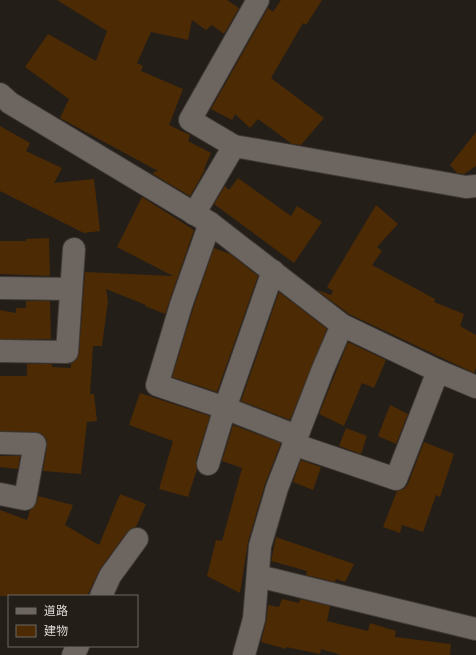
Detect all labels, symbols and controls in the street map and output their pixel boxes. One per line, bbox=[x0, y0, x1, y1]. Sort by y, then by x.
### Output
legend bbox=[8, 595, 138, 647]
text: 道路 bbox=[44, 604, 68, 618]
text: 建物 bbox=[44, 624, 68, 638]

